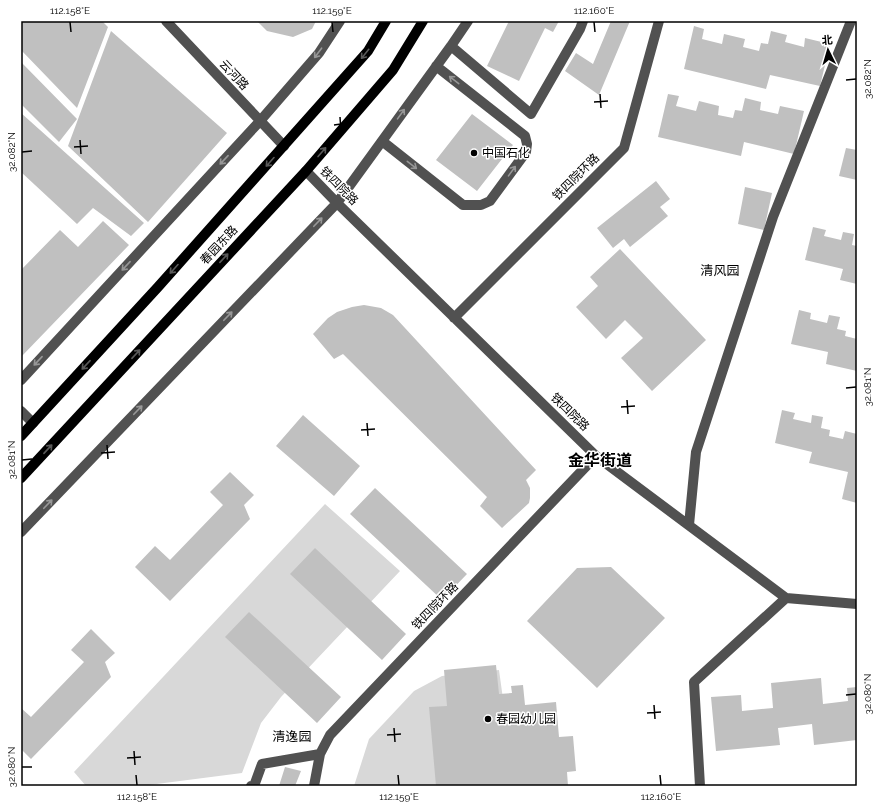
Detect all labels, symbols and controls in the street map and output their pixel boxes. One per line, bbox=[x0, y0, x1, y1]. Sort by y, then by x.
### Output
text: 112.158°E bbox=[50, 5, 90, 16]
text: 112.159°E bbox=[312, 5, 352, 16]
text: 112.160°E bbox=[574, 5, 614, 16]
north arrow bbox=[808, 30, 848, 70]
text: 北 bbox=[821, 34, 833, 47]
one-way arrow bbox=[314, 48, 322, 59]
one-way arrow bbox=[361, 48, 369, 59]
street label: 云河路 bbox=[217, 57, 251, 93]
text: 32.082°N bbox=[862, 59, 873, 99]
one-way arrow bbox=[448, 76, 459, 85]
one-way arrow bbox=[397, 109, 405, 120]
text: 32.082°N bbox=[6, 132, 17, 172]
place label: 中国石化 bbox=[482, 146, 530, 160]
one-way arrow bbox=[317, 147, 326, 158]
marker: 中国石化 bbox=[469, 148, 479, 158]
street label: 铁四院环路 bbox=[550, 151, 602, 203]
one-way arrow bbox=[219, 155, 229, 165]
one-way arrow bbox=[265, 157, 274, 167]
one-way arrow bbox=[407, 161, 418, 169]
street label: 铁四院路 bbox=[317, 164, 361, 208]
one-way arrow bbox=[508, 165, 516, 176]
one-way arrow bbox=[313, 217, 323, 227]
street label: 春园东路 bbox=[198, 223, 240, 267]
one-way arrow bbox=[220, 253, 229, 264]
one-way arrow bbox=[122, 261, 131, 271]
district label: 清风园 bbox=[700, 263, 740, 278]
one-way arrow bbox=[169, 264, 178, 274]
one-way arrow bbox=[223, 311, 233, 321]
one-way arrow bbox=[131, 349, 141, 359]
one-way arrow bbox=[34, 356, 43, 366]
one-way arrow bbox=[81, 360, 91, 370]
text: 32.081°N bbox=[862, 368, 873, 406]
street label: 铁四院路 bbox=[548, 390, 592, 434]
one-way arrow bbox=[133, 405, 143, 415]
text: 32.081°N bbox=[6, 441, 17, 479]
one-way arrow bbox=[43, 444, 52, 454]
district label: 金华街道 bbox=[568, 451, 632, 470]
one-way arrow bbox=[43, 499, 53, 509]
street label: 铁四院环路 bbox=[409, 580, 461, 632]
text: 32.080°N bbox=[862, 674, 873, 714]
place label: 春园幼儿园 bbox=[496, 712, 556, 726]
marker: 春园幼儿园 bbox=[483, 714, 493, 724]
district label: 清逸园 bbox=[272, 729, 312, 744]
text: 32.080°N bbox=[6, 747, 17, 787]
text: 112.158°E bbox=[117, 791, 157, 802]
text: 112.159°E bbox=[379, 791, 419, 802]
text: 112.160°E bbox=[641, 791, 681, 802]

